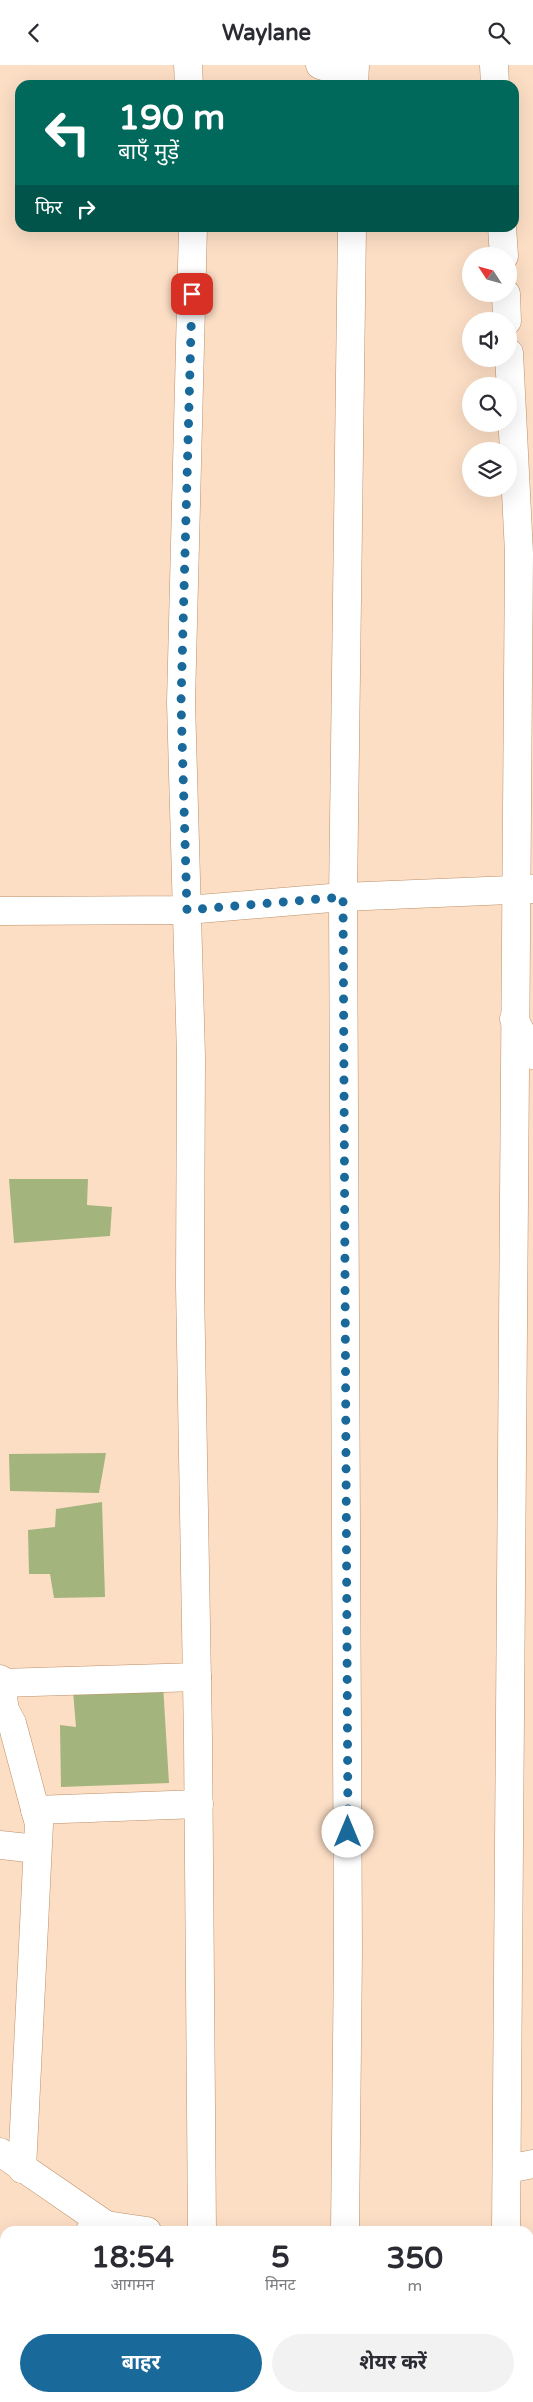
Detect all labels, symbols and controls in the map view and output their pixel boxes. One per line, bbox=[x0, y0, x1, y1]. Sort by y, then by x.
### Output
icon: back bbox=[20, 19, 48, 47]
icon: search bbox=[485, 19, 513, 47]
text: Waylane bbox=[222, 20, 311, 46]
text: 190 m bbox=[118, 97, 225, 139]
icon: left bbox=[35, 100, 100, 165]
text: बाएँ मुड़ें bbox=[118, 139, 179, 165]
icon: right bbox=[72, 195, 100, 223]
text: फिर bbox=[35, 197, 62, 219]
north arrow bbox=[462, 247, 518, 303]
map controls bbox=[462, 247, 517, 497]
pin bbox=[171, 273, 213, 315]
icon: arrive bbox=[178, 280, 206, 308]
button: sound bbox=[462, 312, 517, 367]
button: search bbox=[462, 377, 517, 432]
button: layers bbox=[462, 442, 517, 497]
position arrow bbox=[321, 1805, 373, 1857]
text: 18:54 bbox=[91, 2239, 174, 2276]
text: 5 bbox=[271, 2239, 290, 2276]
text: 350 bbox=[387, 2240, 443, 2277]
text: आगमन bbox=[111, 2275, 154, 2295]
text: मिनट bbox=[265, 2275, 296, 2295]
text: m bbox=[407, 2276, 422, 2296]
button: बाहर bbox=[20, 2334, 262, 2392]
button: शेयर करें bbox=[272, 2334, 514, 2392]

